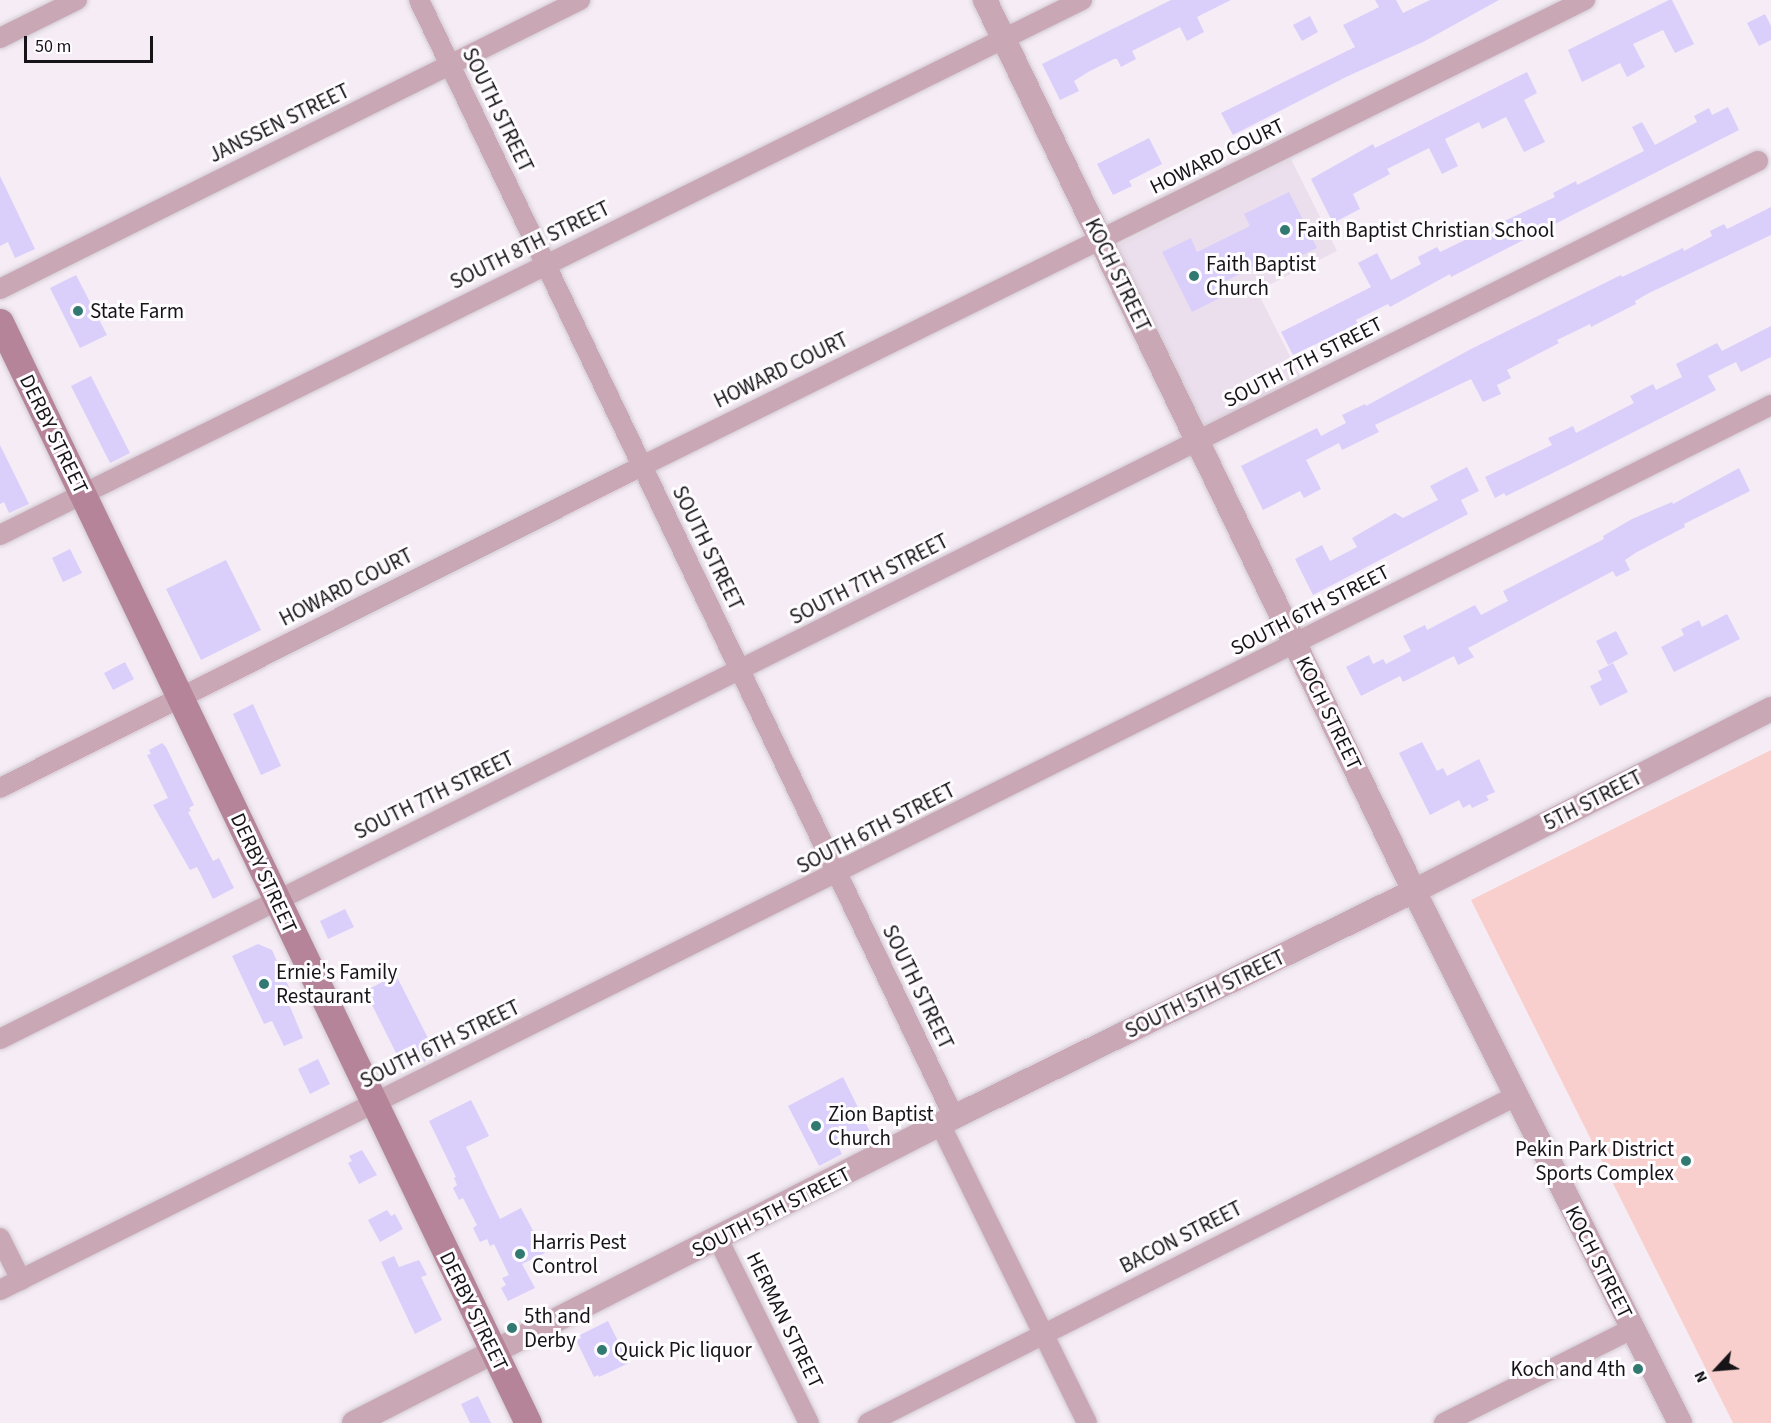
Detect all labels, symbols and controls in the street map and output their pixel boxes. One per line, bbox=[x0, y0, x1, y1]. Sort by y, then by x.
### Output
scale bar bbox=[27, 24, 156, 62]
text: 50 m bbox=[35, 34, 71, 59]
street label: SOUTH STREET bbox=[457, 44, 539, 176]
street label: JANSSEN STREET bbox=[205, 78, 353, 168]
street label: HOWARD COURT bbox=[1146, 113, 1288, 199]
street label: SOUTH 8TH STREET bbox=[446, 195, 614, 295]
street label: KOCH STREET bbox=[1080, 214, 1156, 336]
place label: Faith Baptist Christian School bbox=[1297, 217, 1554, 243]
marker: Faith Baptist Christian School bbox=[1278, 223, 1292, 237]
place label: Faith Baptist Church bbox=[1206, 251, 1316, 301]
marker: Faith Baptist Church bbox=[1187, 269, 1201, 283]
place label: State Farm bbox=[90, 298, 184, 324]
marker: State Farm bbox=[71, 304, 85, 318]
street label: SOUTH 7TH STREET bbox=[1219, 311, 1387, 413]
street label: HOWARD COURT bbox=[710, 327, 852, 413]
street label: DERBY STREET bbox=[14, 370, 94, 498]
street label: SOUTH STREET bbox=[667, 482, 749, 614]
street label: SOUTH 7TH STREET bbox=[785, 528, 953, 630]
street label: HOWARD COURT bbox=[275, 543, 417, 631]
street label: SOUTH 6TH STREET bbox=[1226, 559, 1394, 661]
street label: KOCH STREET bbox=[1291, 652, 1367, 774]
street label: SOUTH 7TH STREET bbox=[350, 745, 518, 845]
street label: 5TH STREET bbox=[1540, 764, 1646, 836]
street label: SOUTH 6TH STREET bbox=[792, 777, 960, 879]
street label: DERBY STREET bbox=[225, 809, 303, 937]
street label: SOUTH STREET bbox=[877, 921, 959, 1053]
street label: SOUTH 5TH STREET bbox=[1121, 944, 1289, 1044]
place label: Ernie's Family Restaurant bbox=[276, 959, 397, 1009]
marker: Ernie's Family Restaurant bbox=[257, 977, 271, 991]
street label: SOUTH 6TH STREET bbox=[356, 994, 524, 1094]
place label: Zion Baptist Church bbox=[828, 1101, 934, 1151]
marker: Zion Baptist Church bbox=[809, 1119, 823, 1133]
place label: Pekin Park District Sports Complex bbox=[1515, 1136, 1674, 1186]
marker: Pekin Park District Sports Complex bbox=[1679, 1154, 1693, 1168]
street label: SOUTH 5TH STREET bbox=[687, 1161, 855, 1263]
street label: BACON STREET bbox=[1116, 1195, 1246, 1279]
street label: KOCH STREET bbox=[1560, 1202, 1638, 1322]
place label: Harris Pest Control bbox=[532, 1229, 626, 1279]
street label: DERBY STREET bbox=[434, 1247, 514, 1375]
marker: Harris Pest Control bbox=[513, 1247, 527, 1261]
street label: HERMAN STREET bbox=[741, 1248, 829, 1392]
place label: 5th and Derby bbox=[524, 1303, 591, 1353]
marker: 5th and Derby bbox=[505, 1321, 519, 1335]
place label: Quick Pic liquor bbox=[614, 1337, 752, 1363]
north arrow bbox=[1687, 1339, 1747, 1399]
marker: Quick Pic liquor bbox=[595, 1343, 609, 1357]
place label: Koch and 4th bbox=[1511, 1356, 1626, 1382]
marker: Koch and 4th bbox=[1631, 1362, 1645, 1376]
text: N bbox=[1689, 1367, 1713, 1387]

